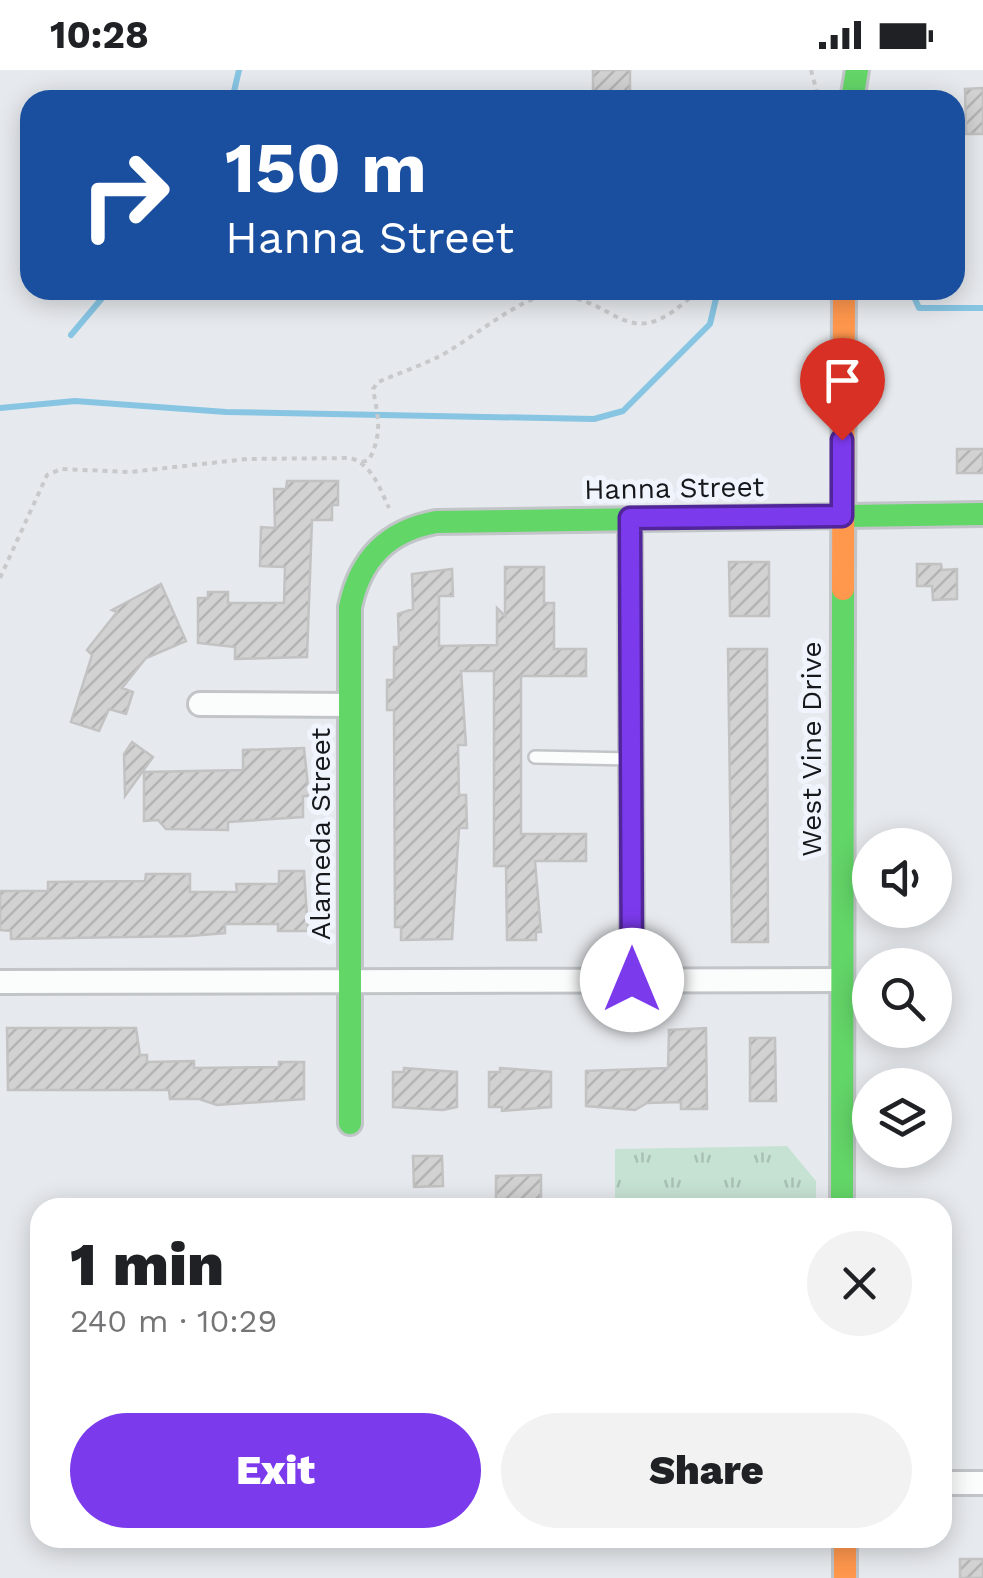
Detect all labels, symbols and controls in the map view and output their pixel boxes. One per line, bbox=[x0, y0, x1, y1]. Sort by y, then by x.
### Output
text: 10:28 bbox=[50, 13, 149, 57]
text: 150 m bbox=[225, 127, 427, 209]
icon: right bbox=[60, 130, 190, 260]
text: Hanna Street bbox=[225, 211, 514, 264]
pin bbox=[800, 338, 885, 441]
icon: arrive bbox=[815, 353, 870, 408]
street label: Hanna Street bbox=[584, 470, 765, 506]
street label: West Vine Drive bbox=[795, 641, 828, 857]
street label: Alameda Street bbox=[304, 728, 337, 940]
map controls bbox=[852, 828, 952, 1168]
button: sound bbox=[852, 828, 952, 928]
position arrow bbox=[580, 928, 684, 1032]
button: search bbox=[852, 948, 952, 1048]
button: layers bbox=[852, 1068, 952, 1168]
text: 1 min bbox=[70, 1229, 224, 1300]
button: close bbox=[807, 1231, 912, 1336]
text: 240 m · 10:29 bbox=[70, 1302, 277, 1340]
button: Exit bbox=[70, 1413, 481, 1528]
button: Share bbox=[501, 1413, 912, 1528]

